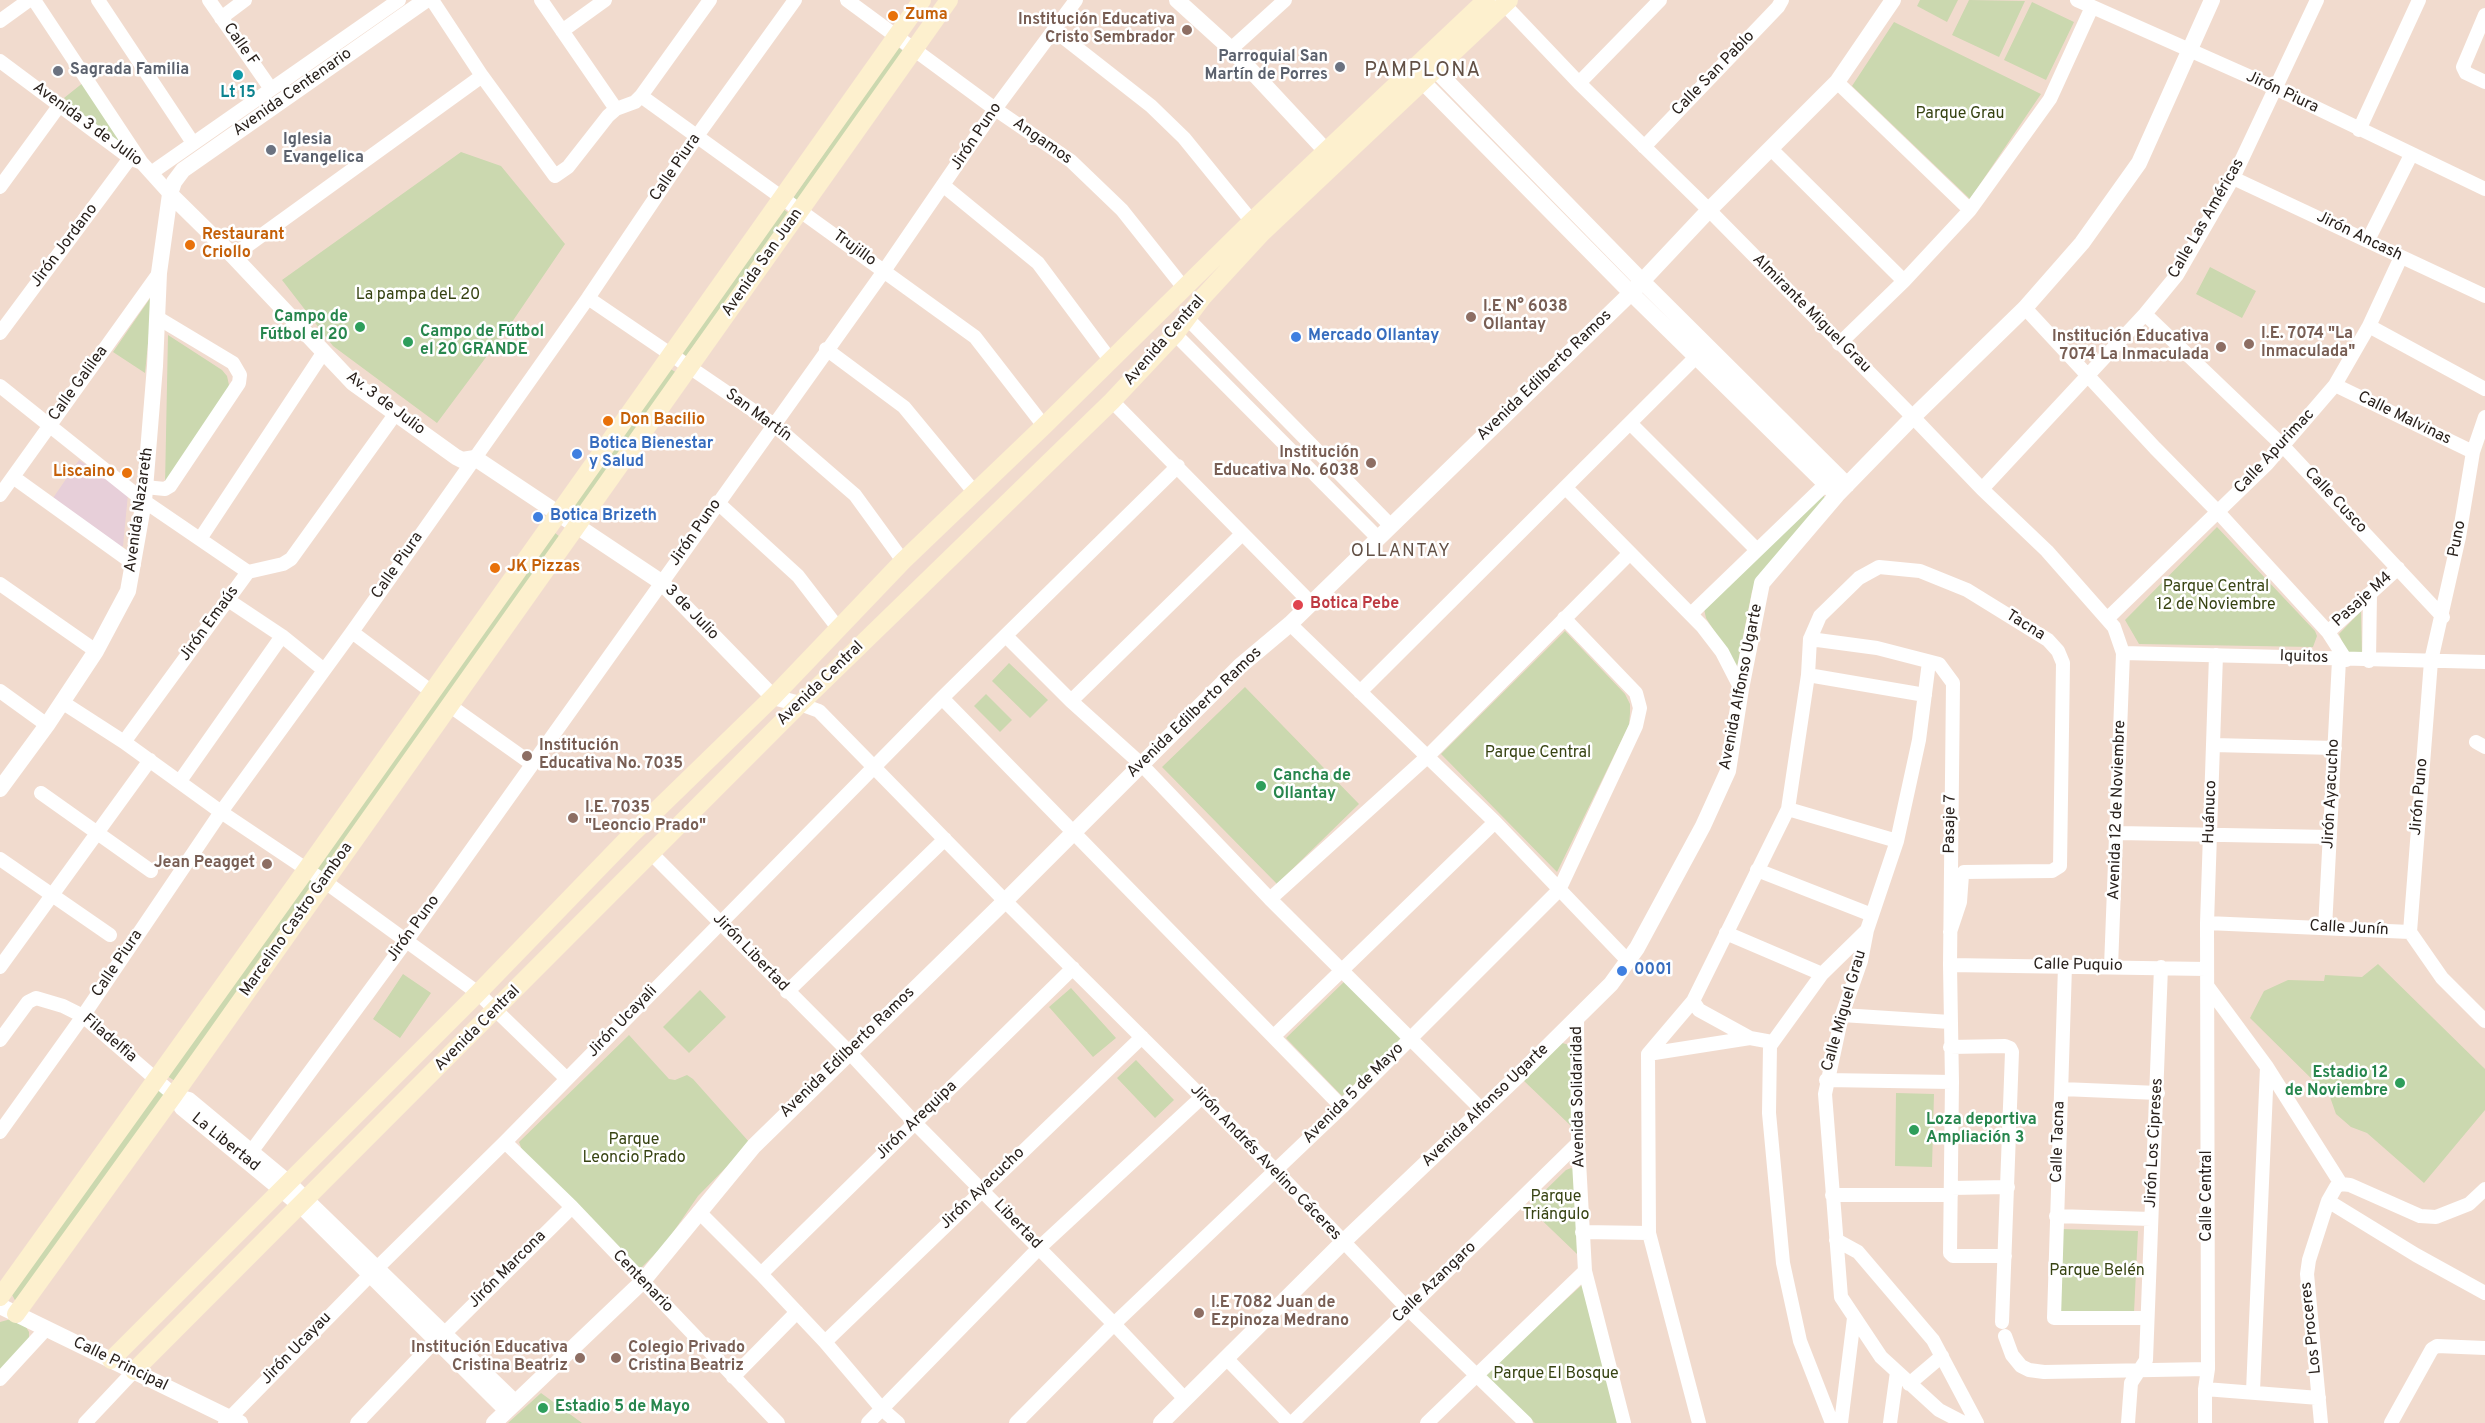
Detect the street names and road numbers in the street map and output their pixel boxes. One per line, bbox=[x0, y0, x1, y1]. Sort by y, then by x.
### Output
street label: Calle F bbox=[218, 20, 262, 70]
street label: Calle San Pablo bbox=[1669, 27, 1759, 121]
street label: Avenida Centenario bbox=[230, 45, 356, 141]
street label: Jirón Piura bbox=[2243, 68, 2321, 118]
street label: Avenida 3 de Julio bbox=[28, 79, 146, 171]
street label: Jirón Puno bbox=[947, 100, 1007, 174]
street label: Angamos bbox=[1009, 115, 1075, 169]
street label: Calle Piura bbox=[646, 131, 706, 205]
street label: Calle Las Américas bbox=[2165, 156, 2249, 282]
street label: Jirón Jordano bbox=[27, 200, 103, 292]
street label: Avenida San Juan bbox=[719, 205, 807, 321]
street label: Jirón Ancash bbox=[2313, 208, 2405, 266]
street label: Trujillo bbox=[829, 227, 879, 271]
street label: Almirante Miguel Grau bbox=[1748, 251, 1874, 377]
street label: Avenida Central bbox=[1121, 292, 1209, 390]
street label: Avenida Edilberto Ramos bbox=[1474, 307, 1616, 445]
street label: Calle Galilea bbox=[45, 343, 113, 425]
street label: Av. 3 de Julio bbox=[342, 368, 428, 440]
street label: San Martín bbox=[721, 385, 795, 447]
street label: Calle Malvinas bbox=[2354, 388, 2454, 450]
street label: Calle Apurimac bbox=[2231, 406, 2319, 498]
street label: Avenida Nazareth bbox=[122, 446, 158, 574]
street label: Calle Cusco bbox=[2300, 464, 2370, 538]
street label: Jirón Puno bbox=[666, 496, 726, 570]
street label: Puno bbox=[2445, 519, 2471, 559]
street label: Calle Piura bbox=[368, 529, 428, 603]
street label: Pasaje M4 bbox=[2329, 568, 2397, 632]
street label: 3 de Julio bbox=[660, 581, 722, 645]
street label: Jirón Emaús bbox=[176, 583, 244, 665]
street label: Avenida Alfonso Ugarte bbox=[1716, 602, 1768, 772]
street label: Tacna bbox=[2002, 607, 2048, 645]
street label: Avenida Central bbox=[774, 638, 868, 730]
street label: Avenida Edilberto Ramos bbox=[1124, 644, 1266, 782]
street label: Iquitos bbox=[2279, 648, 2329, 668]
street label: Avenida 12 de Noviembre bbox=[2105, 720, 2131, 900]
street label: Jirón Ayacucho bbox=[2320, 739, 2344, 849]
street label: Jirón Puno bbox=[2407, 758, 2433, 836]
street label: Huánuco bbox=[2200, 780, 2222, 844]
street label: Pasaje 7 bbox=[1941, 794, 1961, 854]
street label: Marcelino Castro Gamboa bbox=[236, 839, 358, 1001]
street label: Jirón Puno bbox=[383, 892, 445, 966]
street label: Jirón Libertad bbox=[708, 910, 792, 996]
street label: Calle Junín bbox=[2309, 917, 2389, 941]
street label: Calle Piura bbox=[88, 927, 148, 1001]
street label: Calle Miguel Grau bbox=[1819, 948, 1871, 1074]
street label: Calle Puquio bbox=[2033, 956, 2123, 976]
street label: Avenida Central bbox=[431, 982, 525, 1076]
street label: Jirón Ucayali bbox=[584, 982, 662, 1062]
street label: Avenida Edilberto Ramos bbox=[777, 984, 919, 1122]
street label: Filadelfia bbox=[78, 1011, 140, 1067]
street label: Avenida Solidaridad bbox=[1568, 1026, 1590, 1168]
street label: Avenida 5 de Mayo bbox=[1300, 1040, 1408, 1148]
street label: Avenida Alfonso Ugarte bbox=[1419, 1040, 1553, 1172]
street label: Jirón Arequipa bbox=[872, 1077, 962, 1165]
street label: Jirón Los Cipreses bbox=[2142, 1077, 2168, 1209]
street label: Jirón Andrés Avelino Cáceres bbox=[1185, 1081, 1345, 1245]
street label: Calle Tacna bbox=[2048, 1101, 2070, 1183]
street label: La Libertad bbox=[187, 1110, 263, 1176]
street label: Jirón Ayacucho bbox=[937, 1144, 1029, 1234]
street label: Calle Central bbox=[2198, 1150, 2218, 1242]
street label: Libertad bbox=[989, 1196, 1045, 1254]
street label: Jirón Marcona bbox=[465, 1227, 551, 1313]
street label: Calle Azangaro bbox=[1389, 1238, 1481, 1328]
street label: Centenario bbox=[607, 1247, 677, 1317]
street label: Los Proceres bbox=[2298, 1281, 2326, 1375]
street label: Jirón Ucayau bbox=[258, 1309, 336, 1389]
street label: Calle Principal bbox=[70, 1334, 170, 1396]

